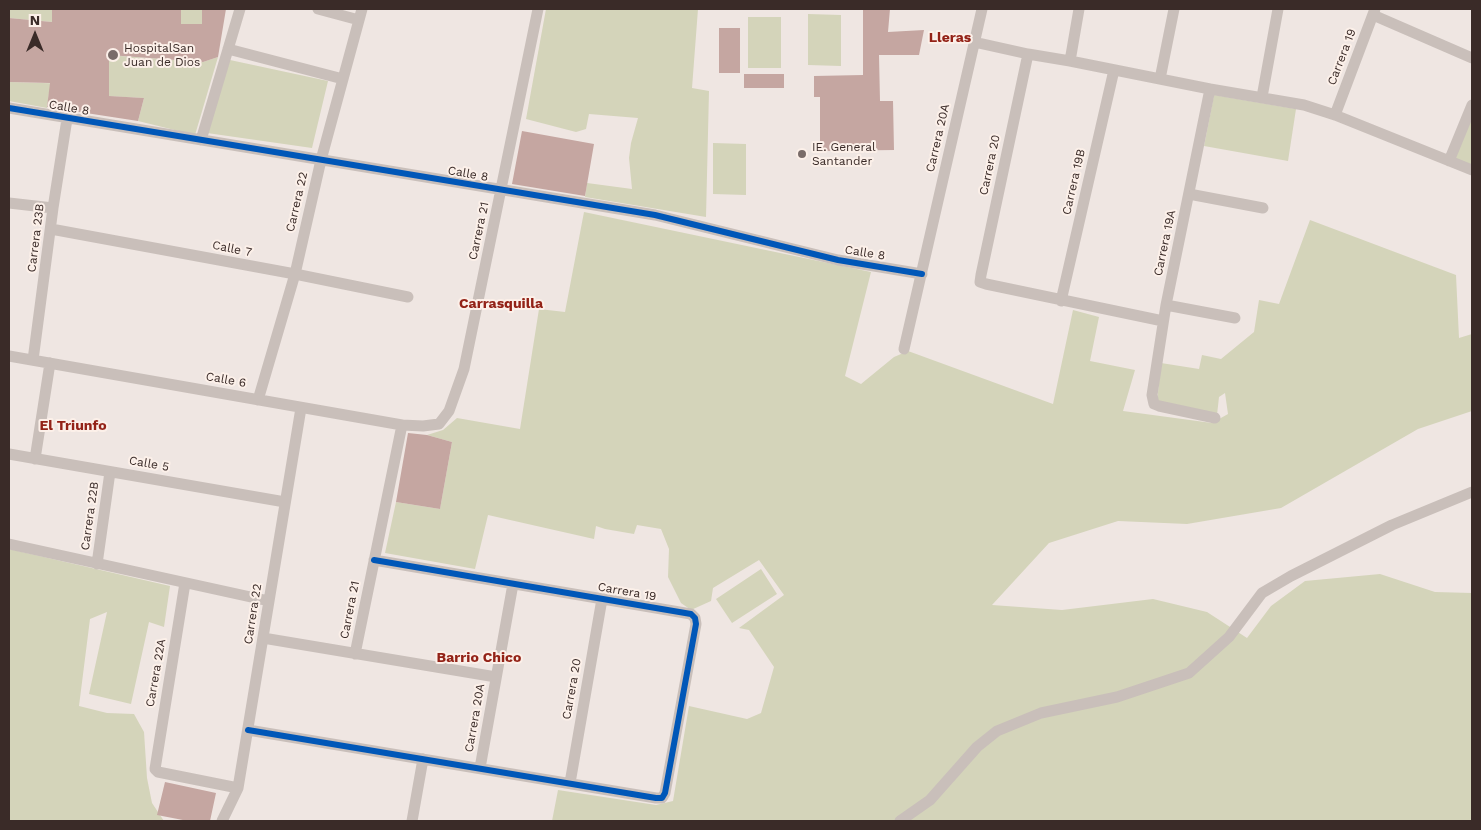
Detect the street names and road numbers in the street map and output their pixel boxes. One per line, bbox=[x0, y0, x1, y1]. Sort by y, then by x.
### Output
street label: Carrera 19 bbox=[1325, 27, 1359, 87]
street label: Calle 8 bbox=[48, 97, 90, 119]
street label: Carrera 20A bbox=[923, 103, 953, 173]
street label: Carrera 20 bbox=[977, 133, 1003, 197]
street label: Carrera 19B bbox=[1059, 148, 1089, 216]
street label: Calle 8 bbox=[447, 163, 489, 185]
street label: Carrera 22 bbox=[283, 171, 311, 233]
street label: Carrera 21 bbox=[466, 201, 492, 261]
street label: Carrera 23B bbox=[25, 203, 47, 273]
street label: Carrera 19A bbox=[1151, 209, 1179, 277]
street label: Calle 7 bbox=[211, 238, 253, 260]
street label: Calle 8 bbox=[844, 243, 886, 263]
street label: Calle 6 bbox=[205, 369, 247, 391]
street label: Calle 5 bbox=[128, 453, 170, 475]
street label: Carrera 22B bbox=[78, 481, 102, 551]
street label: Carrera 21 bbox=[337, 580, 363, 640]
street label: Carrera 19 bbox=[597, 580, 657, 604]
street label: Carrera 22 bbox=[241, 583, 265, 645]
street label: Carrera 22A bbox=[143, 638, 169, 708]
street label: Carrera 20 bbox=[560, 657, 584, 721]
street label: Carrera 20A bbox=[462, 683, 488, 753]

